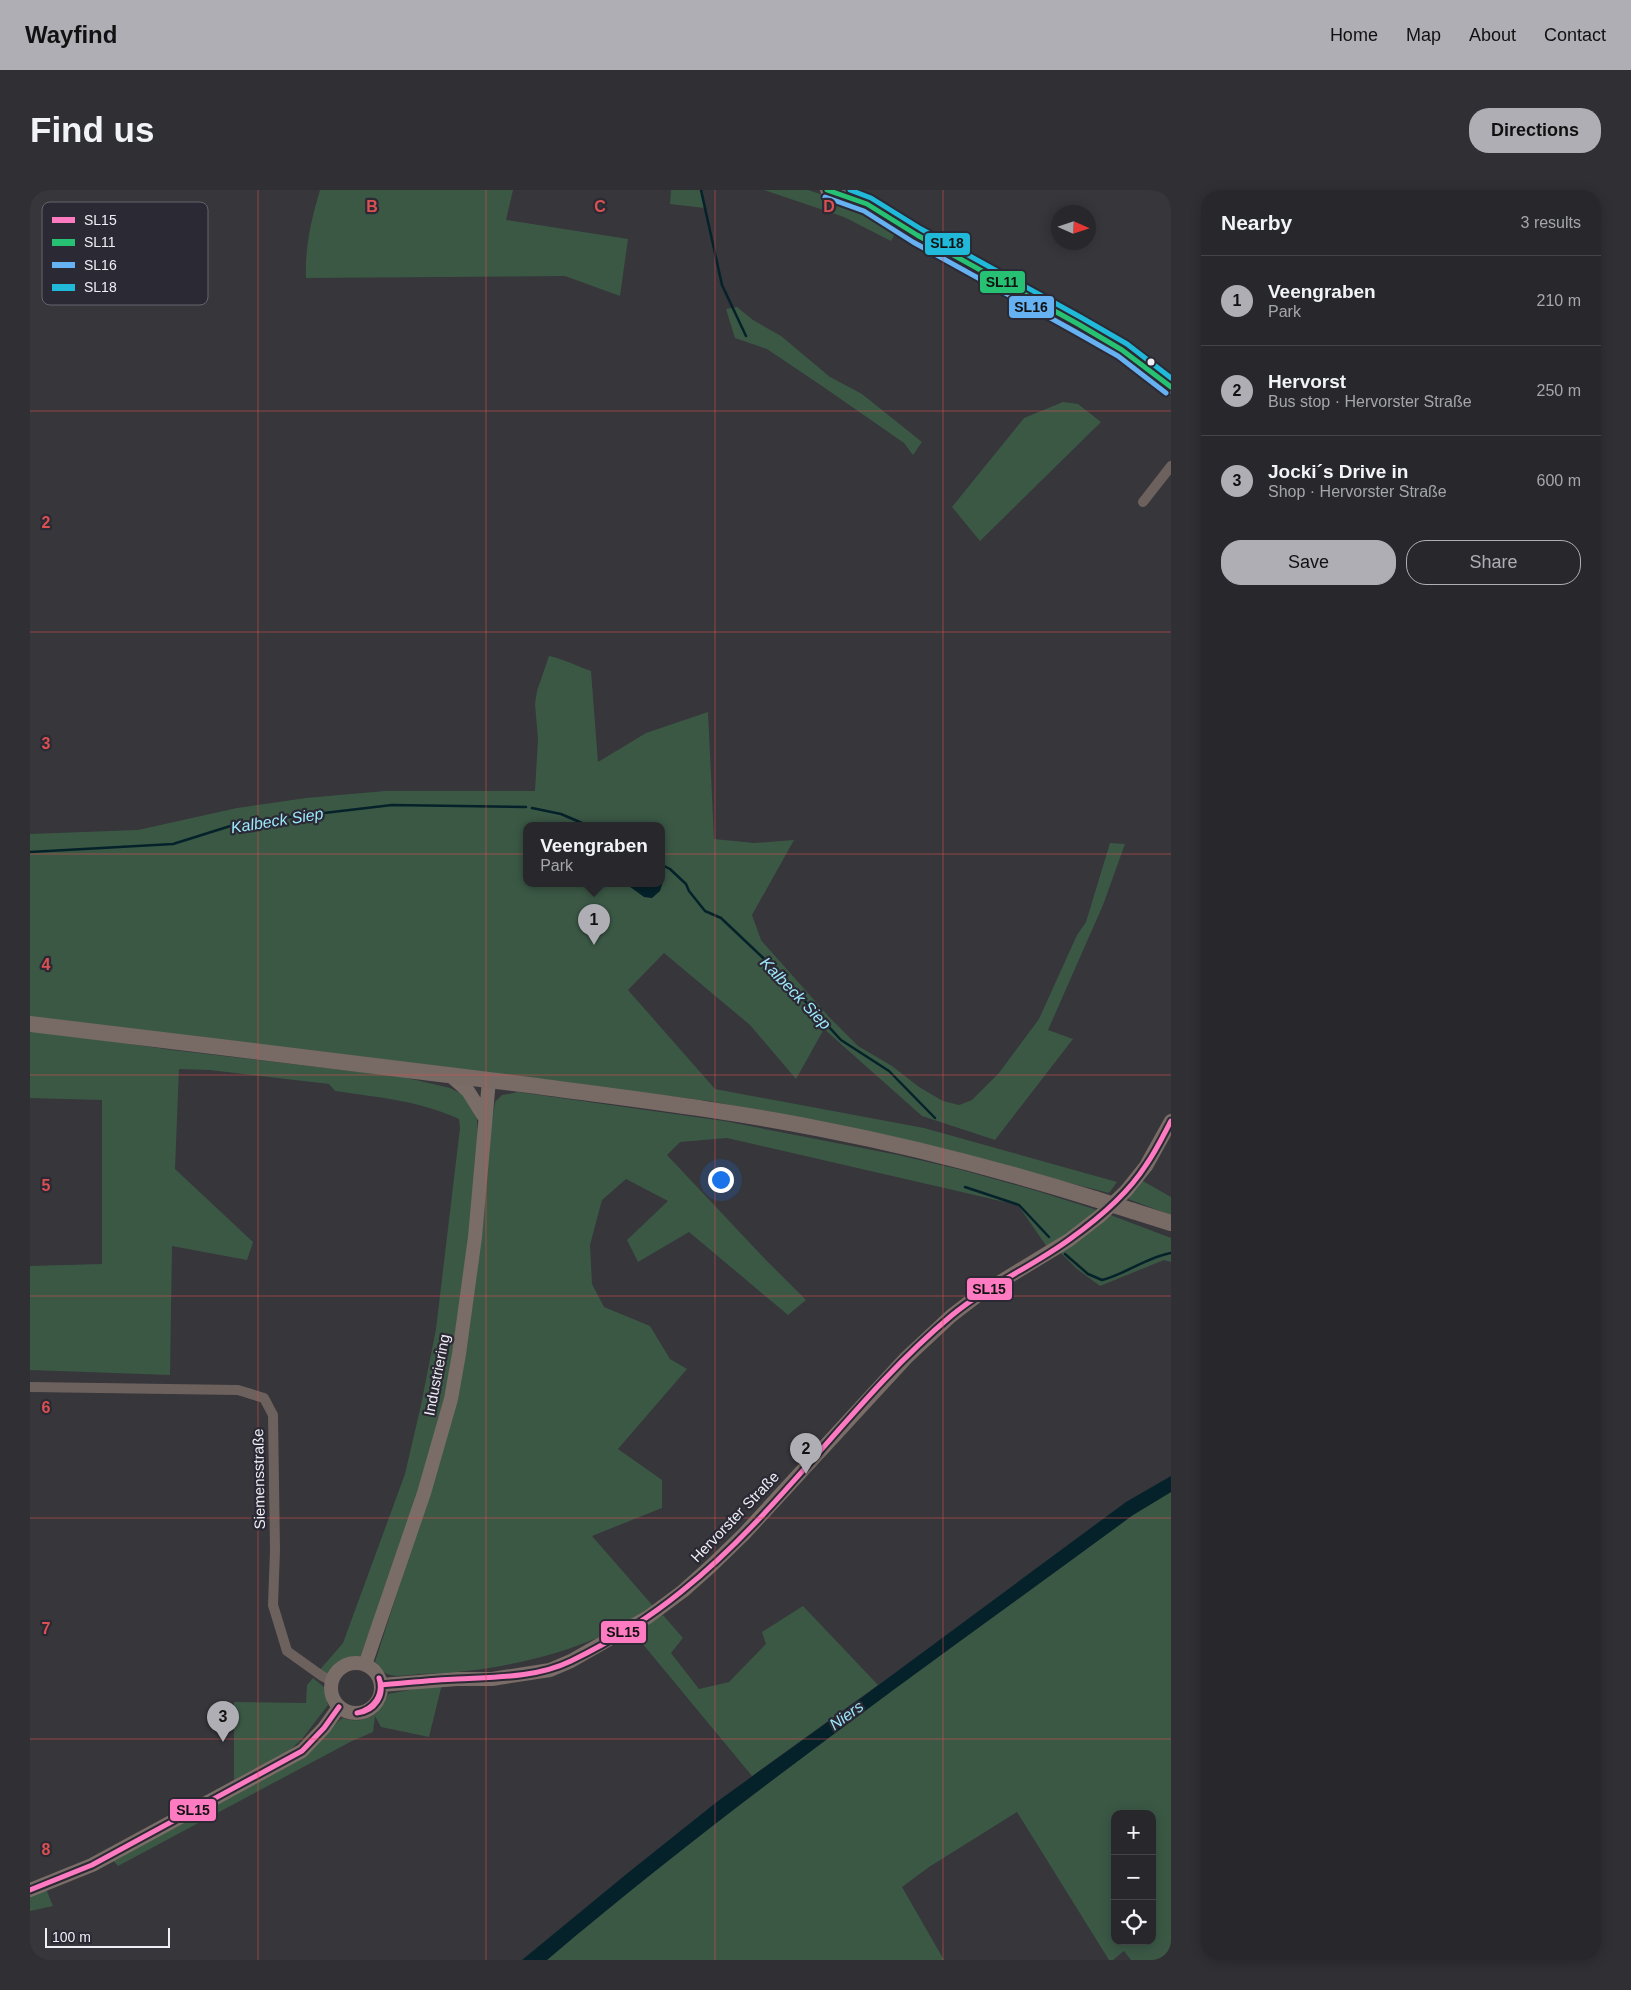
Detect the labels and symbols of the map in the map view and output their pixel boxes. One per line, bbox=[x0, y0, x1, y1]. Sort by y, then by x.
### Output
text: B bbox=[366, 198, 378, 215]
text: C bbox=[594, 198, 606, 215]
text: D bbox=[823, 198, 835, 215]
legend bbox=[42, 202, 208, 305]
north arrow bbox=[1051, 205, 1096, 250]
text: SL15 bbox=[84, 212, 117, 228]
line badge: SL18 bbox=[924, 232, 971, 256]
text: SL11 bbox=[84, 234, 116, 250]
text: SL18 bbox=[930, 235, 964, 251]
text: SL16 bbox=[84, 257, 117, 273]
line badge: SL11 bbox=[979, 270, 1026, 294]
text: SL11 bbox=[986, 274, 1019, 290]
text: SL18 bbox=[84, 279, 117, 295]
line badge: SL16 bbox=[1008, 295, 1055, 319]
text: SL16 bbox=[1014, 299, 1048, 315]
unlabelled marker bbox=[1146, 357, 1156, 367]
text: 2 bbox=[42, 514, 51, 531]
text: 3 bbox=[42, 735, 51, 752]
water label: Kalbeck Siep bbox=[230, 805, 325, 836]
pin: 1 bbox=[578, 904, 610, 945]
water label: Kalbeck Siep bbox=[757, 954, 834, 1033]
text: 4 bbox=[42, 956, 51, 973]
your location bbox=[708, 1167, 734, 1193]
text: 5 bbox=[42, 1177, 51, 1194]
line badge: SL15 bbox=[966, 1277, 1013, 1301]
text: SL15 bbox=[972, 1281, 1006, 1297]
street label: Industriering bbox=[420, 1333, 453, 1417]
text: 6 bbox=[42, 1399, 51, 1416]
street label: Siemensstraße bbox=[249, 1428, 268, 1530]
pin: 2 bbox=[790, 1433, 822, 1474]
street label: Hervorster Straße bbox=[687, 1468, 782, 1565]
text: 7 bbox=[42, 1620, 51, 1637]
line badge: SL15 bbox=[600, 1620, 647, 1644]
text: SL15 bbox=[606, 1624, 640, 1640]
water label: Niers bbox=[826, 1698, 866, 1733]
pin: 3 bbox=[207, 1701, 239, 1742]
line badge: SL15 bbox=[169, 1798, 217, 1822]
text: SL15 bbox=[176, 1802, 210, 1818]
text: 8 bbox=[42, 1841, 51, 1858]
scale bar bbox=[45, 1925, 170, 1948]

